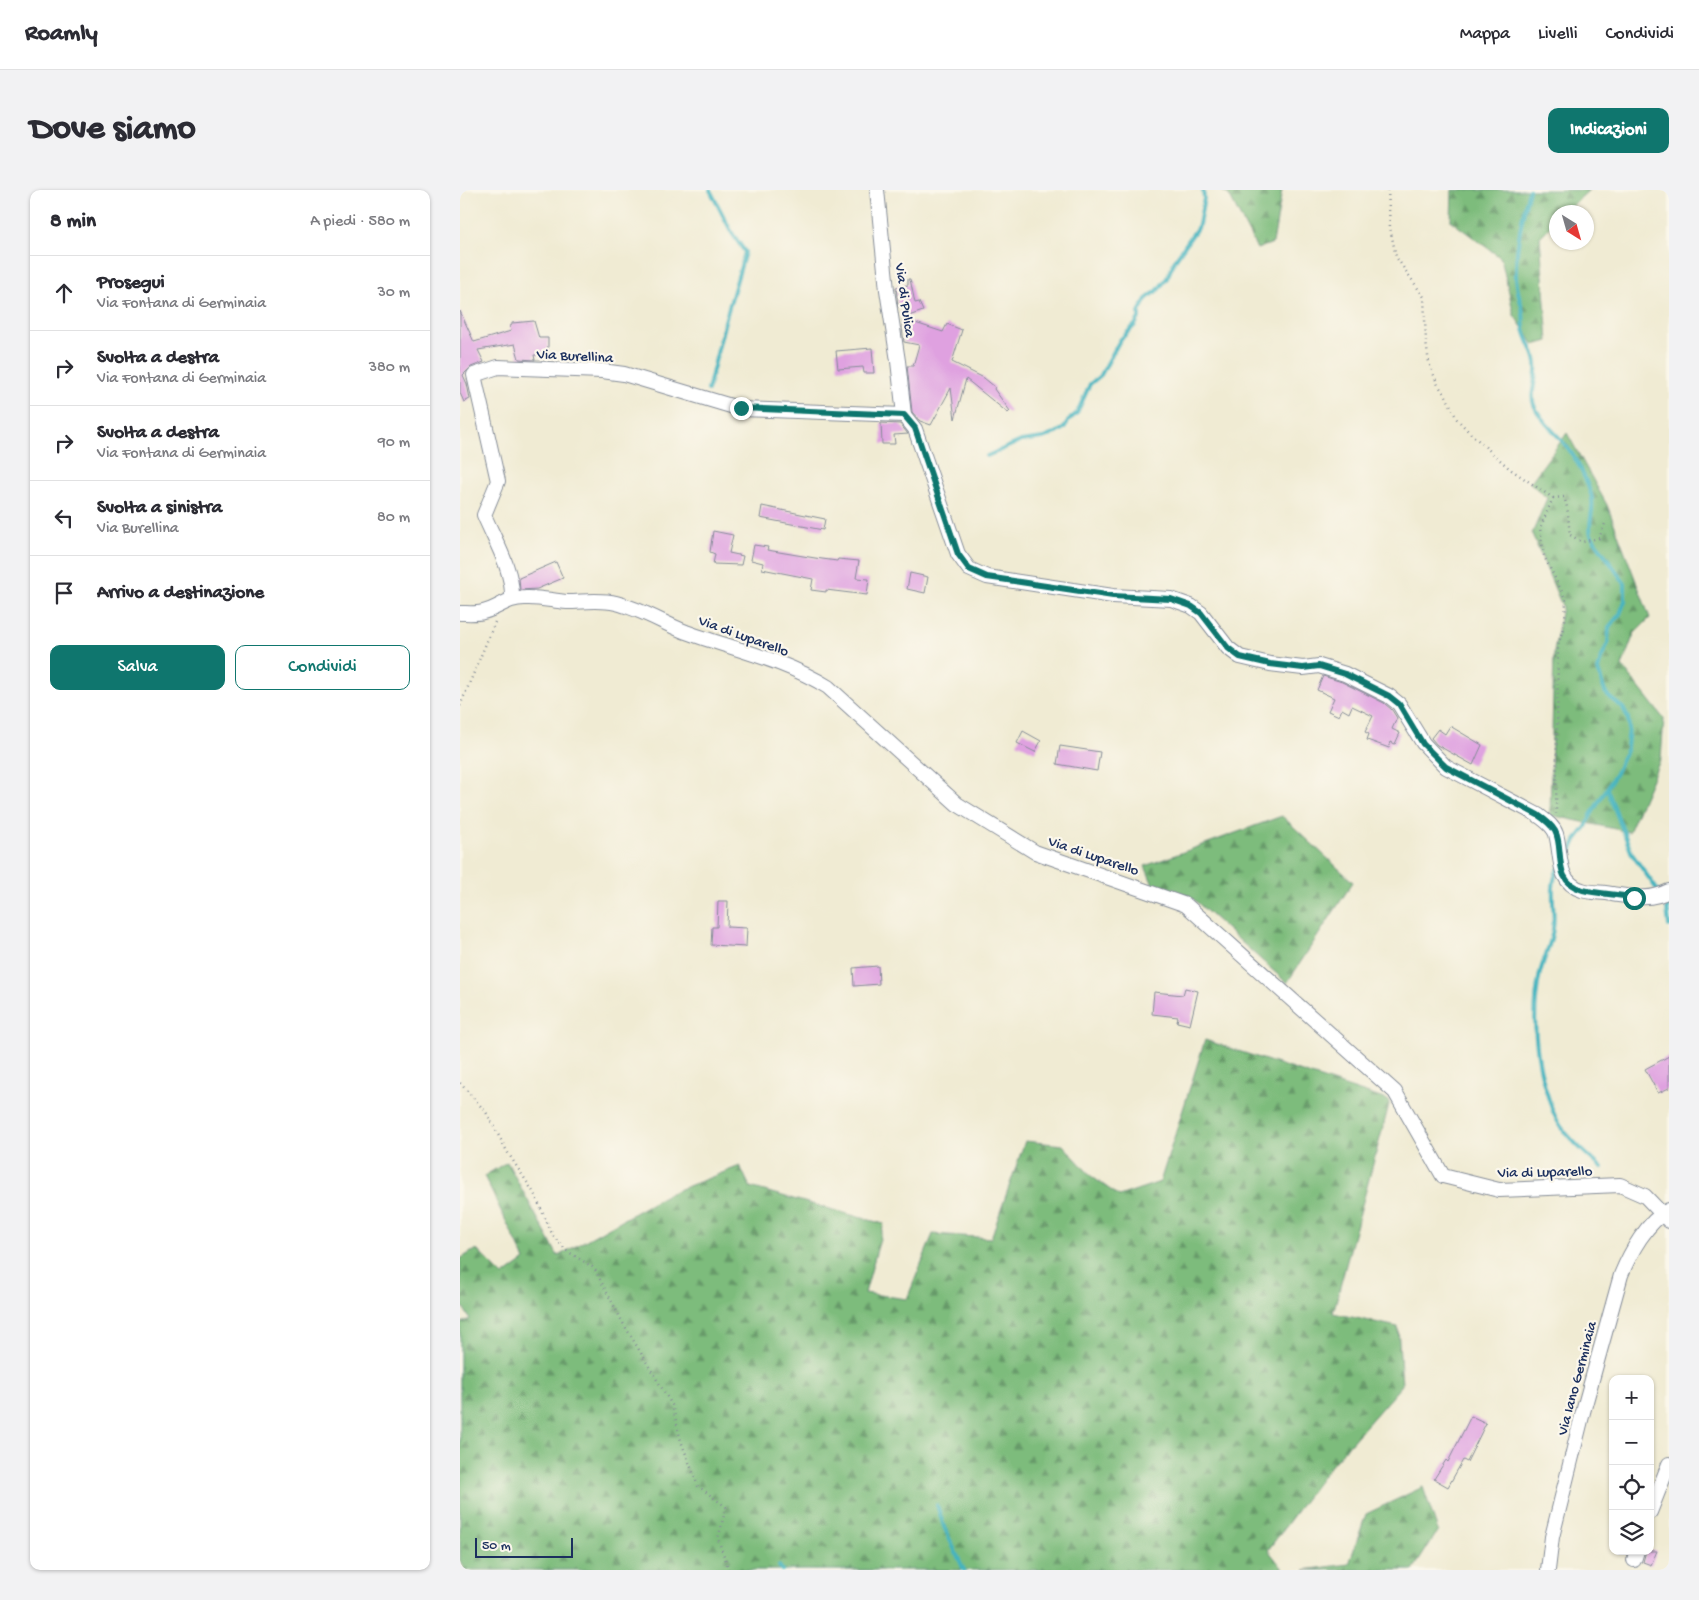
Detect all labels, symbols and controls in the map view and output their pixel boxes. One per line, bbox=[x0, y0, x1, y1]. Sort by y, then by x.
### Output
text: Roamly bbox=[25, 20, 98, 49]
text: Mappa bbox=[1460, 24, 1510, 45]
text: Livelli bbox=[1538, 24, 1578, 45]
text: Condividi bbox=[1606, 24, 1674, 45]
button: Indicazioni bbox=[1548, 108, 1669, 153]
text: Dove siamo bbox=[30, 110, 196, 151]
north arrow bbox=[1549, 205, 1594, 250]
text: 8 min bbox=[50, 210, 96, 235]
text: A piedi · 580 m bbox=[310, 213, 410, 232]
street label: Via di Pulica bbox=[890, 261, 918, 339]
text: Prosegui bbox=[97, 272, 165, 295]
icon: ahead bbox=[50, 279, 78, 307]
text: 30 m bbox=[377, 284, 410, 303]
text: Via Fontana di Germinaia bbox=[97, 295, 266, 314]
street label: Via Burellina bbox=[535, 346, 614, 368]
text: Svolta a destra bbox=[97, 347, 219, 370]
icon: right bbox=[50, 354, 78, 382]
text: 380 m bbox=[369, 359, 410, 378]
text: Via Fontana di Germinaia bbox=[97, 370, 266, 389]
route end bbox=[730, 397, 753, 420]
text: Svolta a destra bbox=[97, 422, 219, 445]
icon: right bbox=[50, 429, 78, 457]
text: 90 m bbox=[378, 434, 410, 453]
text: Via Fontana di Germinaia bbox=[97, 445, 266, 464]
text: Svolta a sinistra bbox=[97, 497, 222, 520]
icon: left bbox=[50, 504, 78, 532]
text: 80 m bbox=[377, 509, 410, 528]
text: Via Burellina bbox=[97, 520, 179, 539]
icon: arrive bbox=[50, 579, 78, 607]
text: Arrivo a destinazione bbox=[97, 582, 264, 605]
street label: Via di Luparello bbox=[695, 612, 791, 662]
button: Salva bbox=[50, 645, 225, 690]
button: Condividi bbox=[235, 645, 410, 690]
street label: Via di Luparello bbox=[1045, 833, 1141, 881]
route start bbox=[1623, 887, 1646, 910]
street label: Via di Luparello bbox=[1497, 1163, 1593, 1183]
street label: Via Iano Germinaia bbox=[1554, 1319, 1602, 1438]
map controls bbox=[1609, 1375, 1654, 1555]
button: + bbox=[1609, 1375, 1654, 1420]
button: − bbox=[1609, 1420, 1654, 1465]
button: locate bbox=[1609, 1465, 1654, 1510]
button: layers bbox=[1609, 1510, 1654, 1555]
scale bar bbox=[475, 1535, 572, 1558]
text: 50 m bbox=[482, 1538, 511, 1555]

